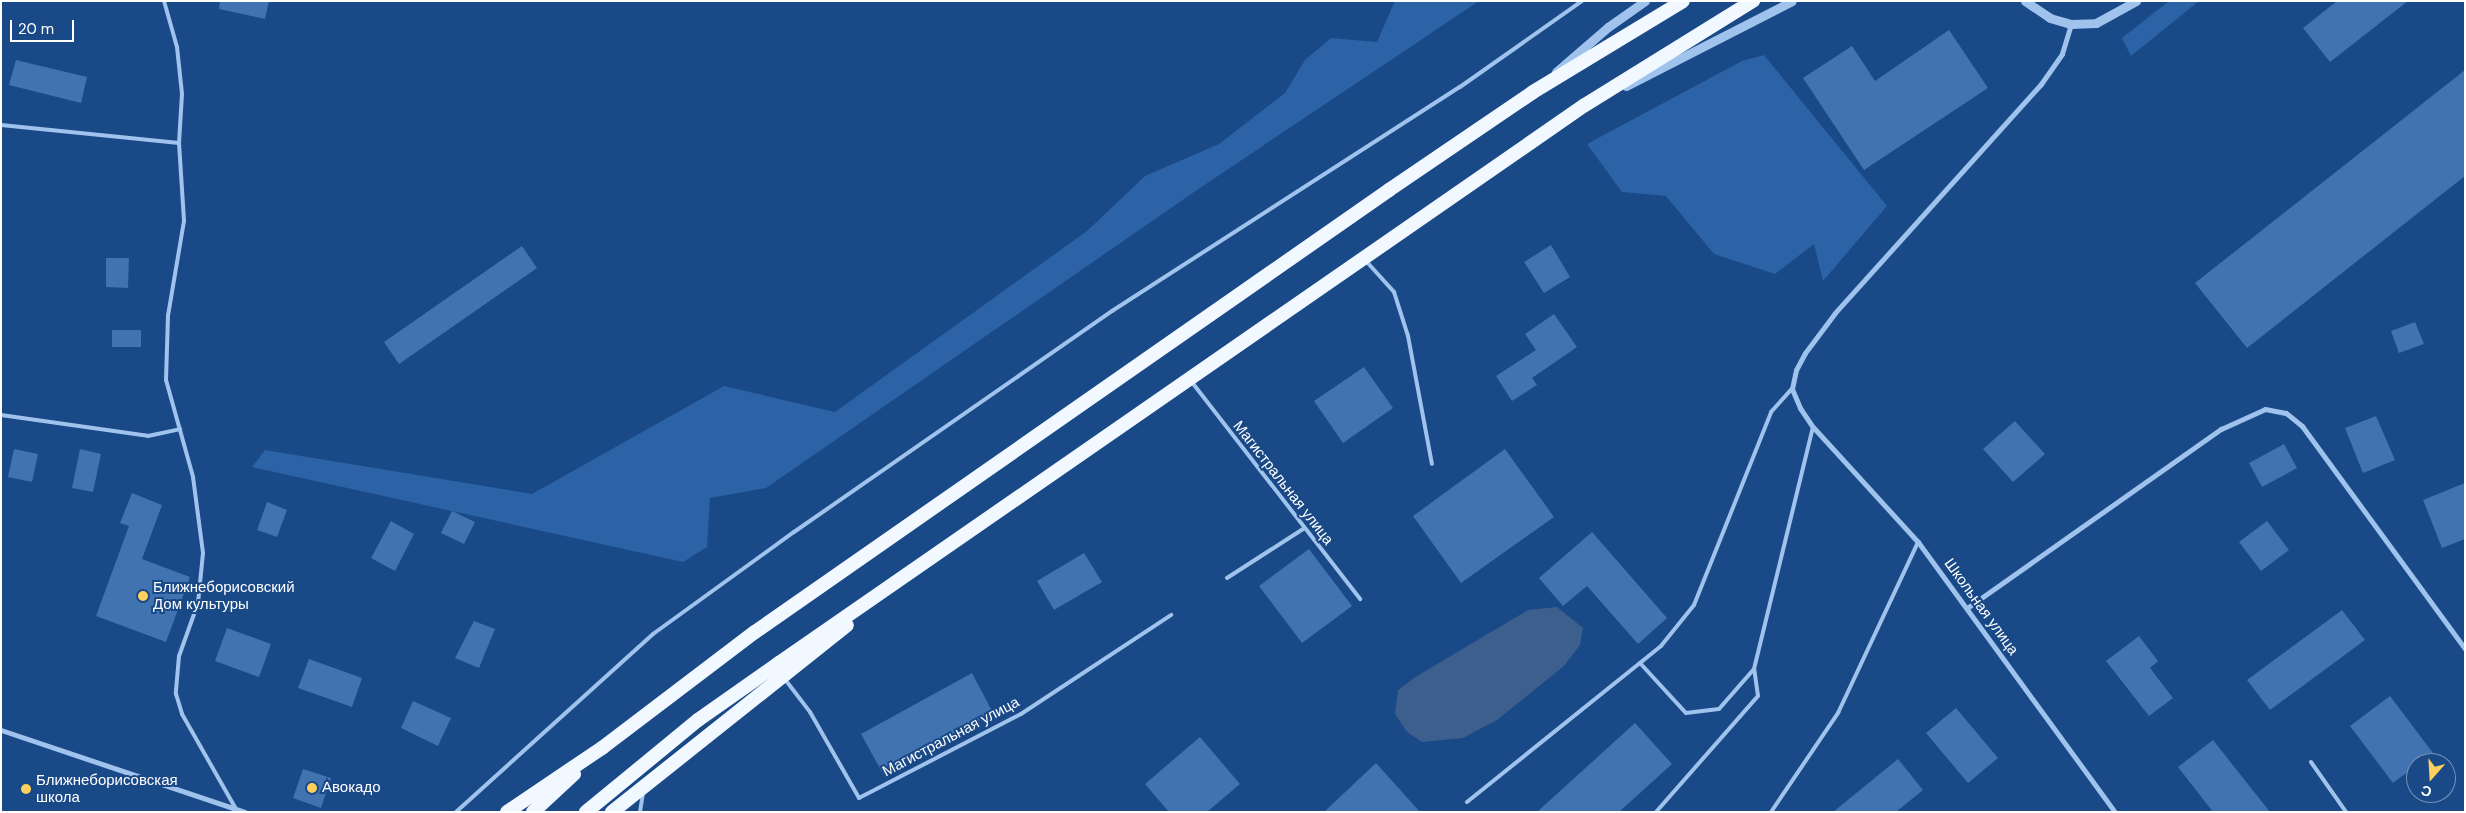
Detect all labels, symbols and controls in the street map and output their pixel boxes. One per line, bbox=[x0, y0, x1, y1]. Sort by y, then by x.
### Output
scale bar bbox=[12, 10, 76, 42]
text: 20 m bbox=[18, 19, 54, 39]
street label: Магистральная улица bbox=[1229, 417, 1337, 549]
street label: Школьная улица bbox=[1940, 555, 2022, 659]
place label: Ближнеборисовский Дом культуры bbox=[153, 578, 295, 613]
marker: Ближнеборисовский Дом культуры bbox=[137, 590, 149, 602]
street label: Магистральная улица bbox=[879, 693, 1023, 781]
north arrow bbox=[2406, 753, 2456, 803]
place label: Ближнеборисовская школа bbox=[36, 771, 178, 806]
place label: Авокадо bbox=[322, 779, 380, 797]
text: С bbox=[2419, 781, 2434, 801]
marker: Авокадо bbox=[306, 782, 318, 794]
marker: Ближнеборисовская школа bbox=[20, 783, 32, 795]

